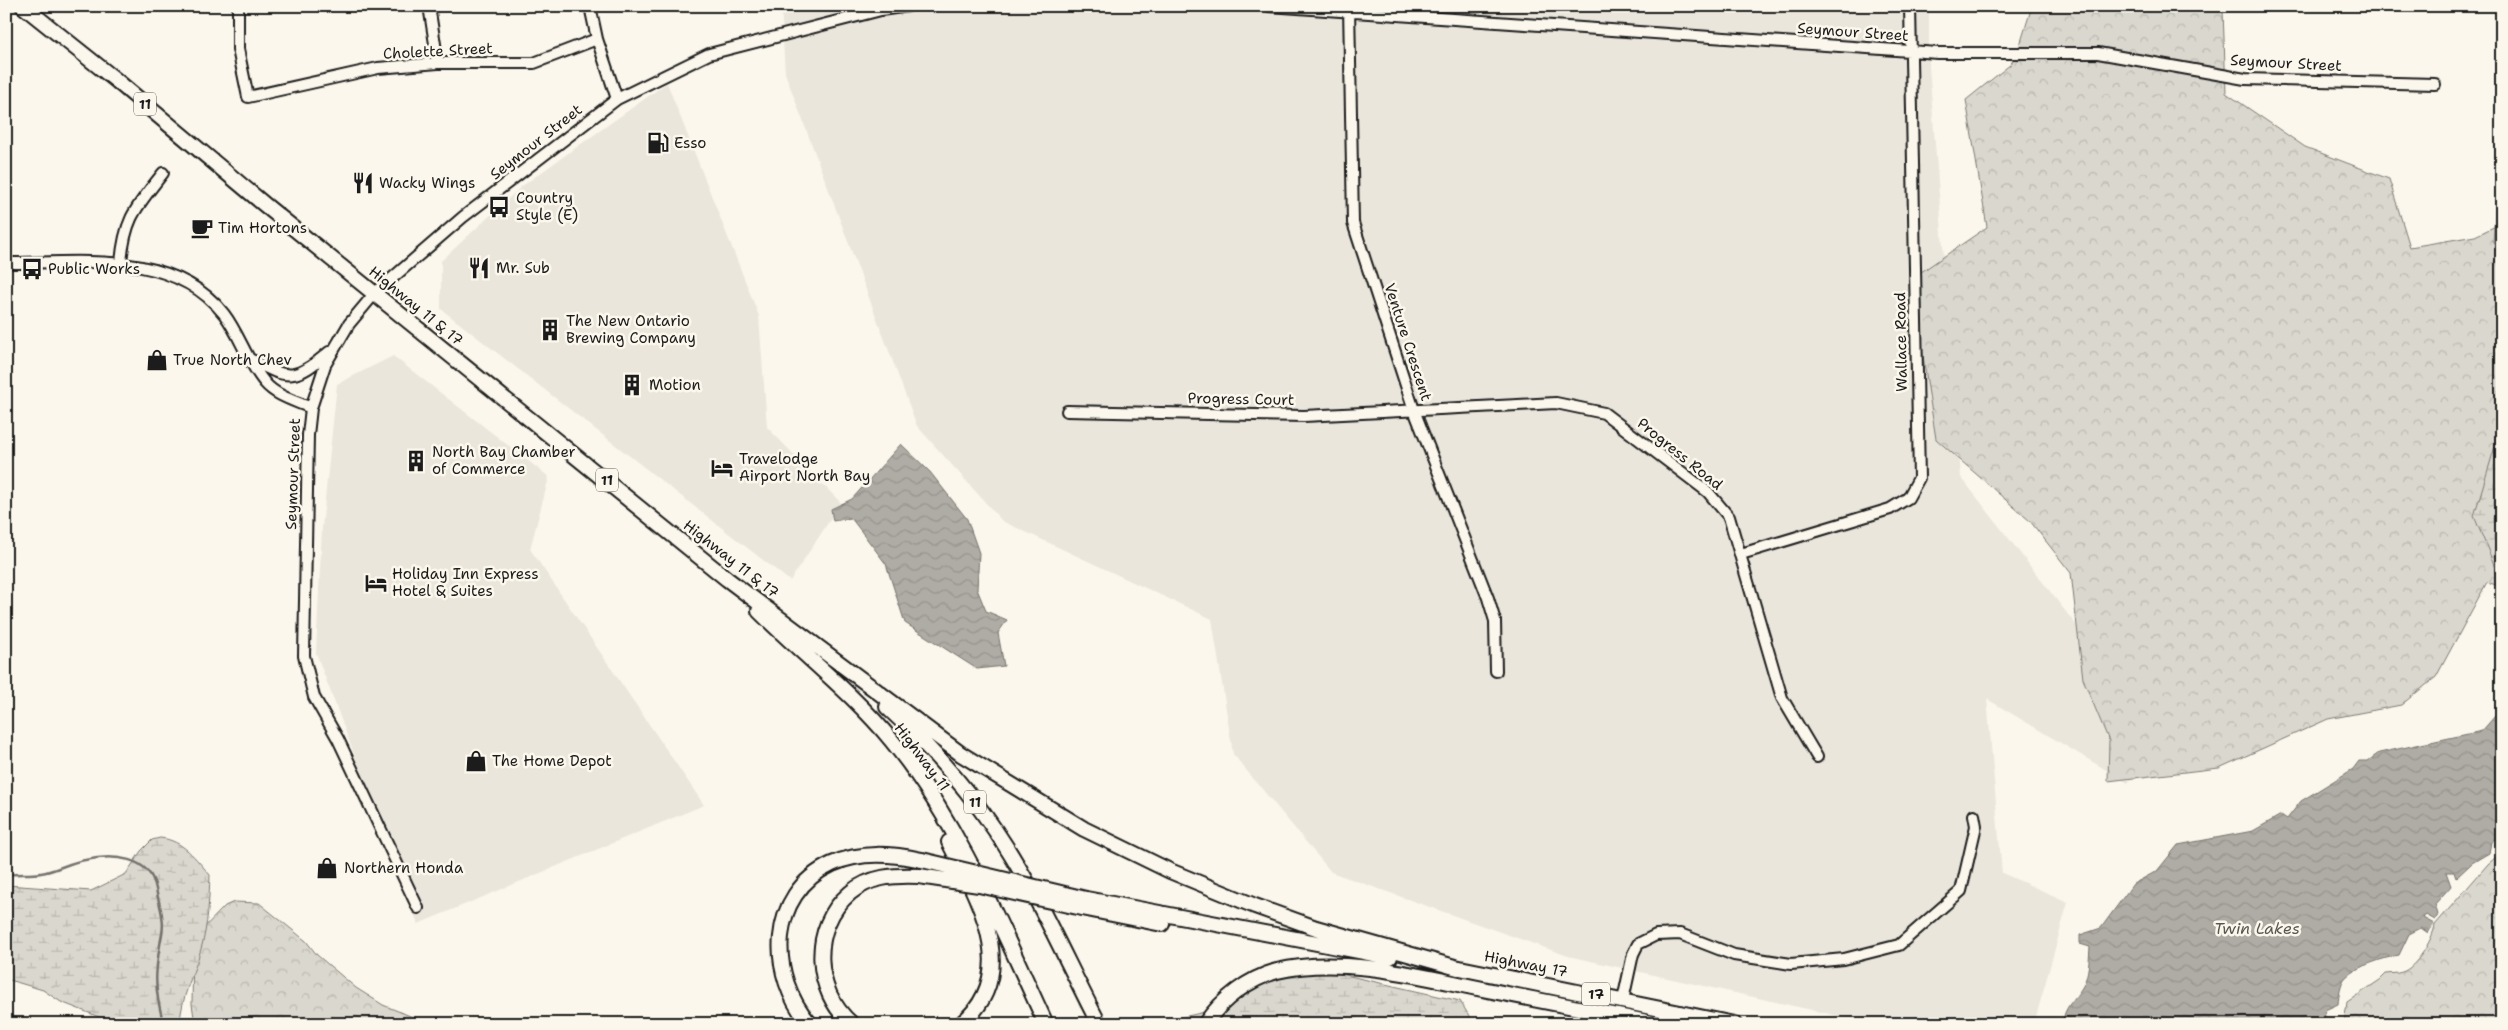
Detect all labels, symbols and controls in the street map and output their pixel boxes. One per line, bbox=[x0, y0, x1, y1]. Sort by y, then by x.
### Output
street label: Seymour Street bbox=[1797, 18, 1909, 46]
street label: Cholette Street bbox=[383, 38, 493, 64]
street label: Seymour Street bbox=[2230, 50, 2342, 76]
road number: 11 bbox=[134, 92, 156, 116]
street label: Seymour Street bbox=[486, 100, 586, 184]
fuel station icon: Esso bbox=[645, 130, 671, 156]
place label: Esso bbox=[674, 133, 706, 153]
restaurant icon: Wacky Wings bbox=[350, 170, 376, 196]
place label: Wacky Wings bbox=[379, 173, 475, 193]
place label: Country Style (E) bbox=[516, 188, 578, 225]
bus stop icon: Country Style (E) bbox=[486, 194, 512, 220]
cafe icon: Tim Hortons bbox=[189, 215, 215, 241]
place label: Tim Hortons bbox=[218, 218, 307, 238]
restaurant icon: Mr. Sub bbox=[466, 255, 492, 281]
bus stop icon: Public Works bbox=[19, 256, 45, 282]
place label: Mr. Sub bbox=[496, 258, 550, 278]
place label: Public Works bbox=[48, 259, 140, 279]
street label: Highway 11 & 17 bbox=[365, 262, 467, 350]
street label: Venture Crescent bbox=[1380, 281, 1436, 403]
street label: Wallace Road bbox=[1890, 291, 1912, 392]
place label: The New Ontario Brewing Company bbox=[566, 311, 696, 348]
building icon: The New Ontario Brewing Company bbox=[537, 317, 563, 343]
shop icon: True North Chev bbox=[144, 347, 170, 373]
place label: True North Chev bbox=[173, 350, 292, 370]
building icon: Motion bbox=[619, 372, 645, 398]
place label: Motion bbox=[649, 375, 701, 395]
street label: Progress Court bbox=[1188, 388, 1294, 410]
street label: Progress Road bbox=[1633, 413, 1727, 495]
street label: Seymour Street bbox=[281, 418, 305, 530]
place label: North Bay Chamber of Commerce bbox=[432, 442, 576, 479]
building icon: North Bay Chamber of Commerce bbox=[403, 448, 429, 474]
place label: Travelodge Airport North Bay bbox=[739, 449, 870, 486]
hotel icon: Travelodge Airport North Bay bbox=[709, 455, 735, 481]
road number: 11 bbox=[596, 468, 618, 492]
street label: Highway 11 & 17 bbox=[679, 515, 783, 603]
place label: Holiday Inn Express Hotel & Suites bbox=[392, 564, 539, 601]
hotel icon: Holiday Inn Express Hotel & Suites bbox=[363, 570, 389, 596]
street label: Highway 11 bbox=[890, 719, 954, 795]
shop icon: The Home Depot bbox=[463, 748, 489, 774]
place label: The Home Depot bbox=[492, 751, 612, 771]
road number: 11 bbox=[964, 790, 986, 814]
shop icon: Northern Honda bbox=[314, 855, 340, 881]
place label: Northern Honda bbox=[344, 858, 464, 878]
water label: Twin Lakes bbox=[2214, 918, 2300, 939]
street label: Highway 17 bbox=[1483, 946, 1569, 982]
road number: 17 bbox=[1582, 982, 1610, 1006]

